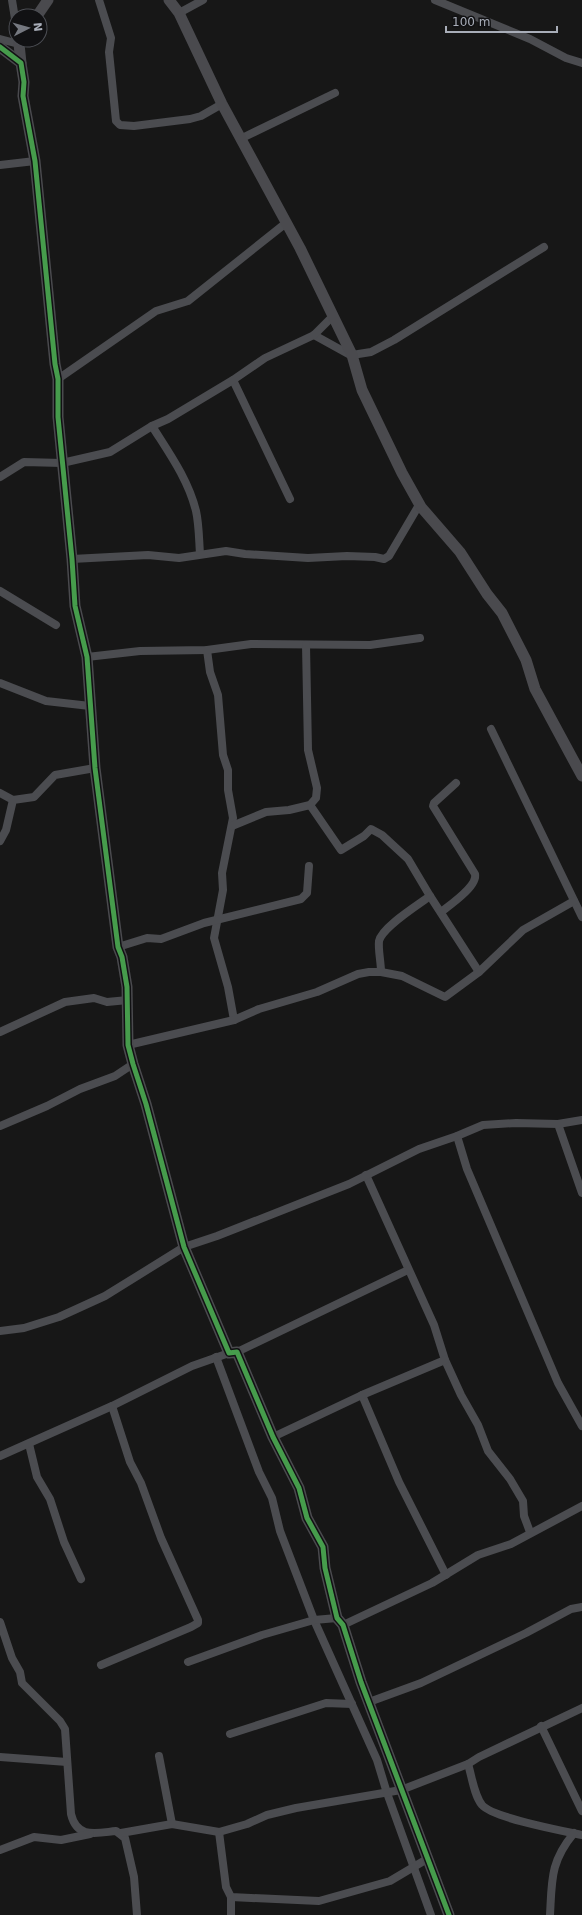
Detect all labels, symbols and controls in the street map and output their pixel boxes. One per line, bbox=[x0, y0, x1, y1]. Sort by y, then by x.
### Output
north arrow bbox=[8, 8, 48, 48]
scale bar bbox=[446, 8, 557, 34]
text: 100 m bbox=[452, 15, 490, 29]
text: N bbox=[31, 22, 44, 32]

